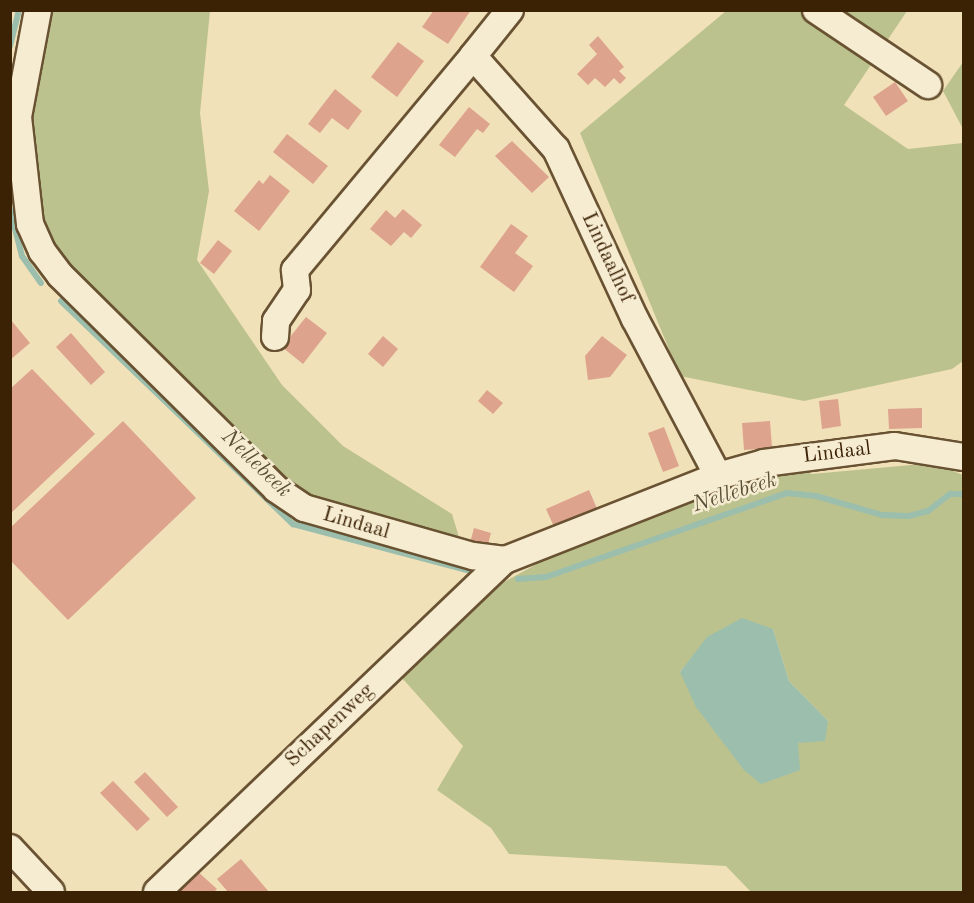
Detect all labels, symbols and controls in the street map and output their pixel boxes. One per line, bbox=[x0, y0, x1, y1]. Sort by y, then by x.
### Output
street label: Lindaalhof bbox=[575, 209, 639, 307]
water label: Nellebeek bbox=[215, 424, 297, 504]
street label: Lindaal bbox=[801, 436, 873, 470]
water label: Nellebeek bbox=[689, 467, 781, 519]
street label: Lindaal bbox=[320, 502, 392, 546]
street label: Schapenweg bbox=[280, 679, 380, 773]

